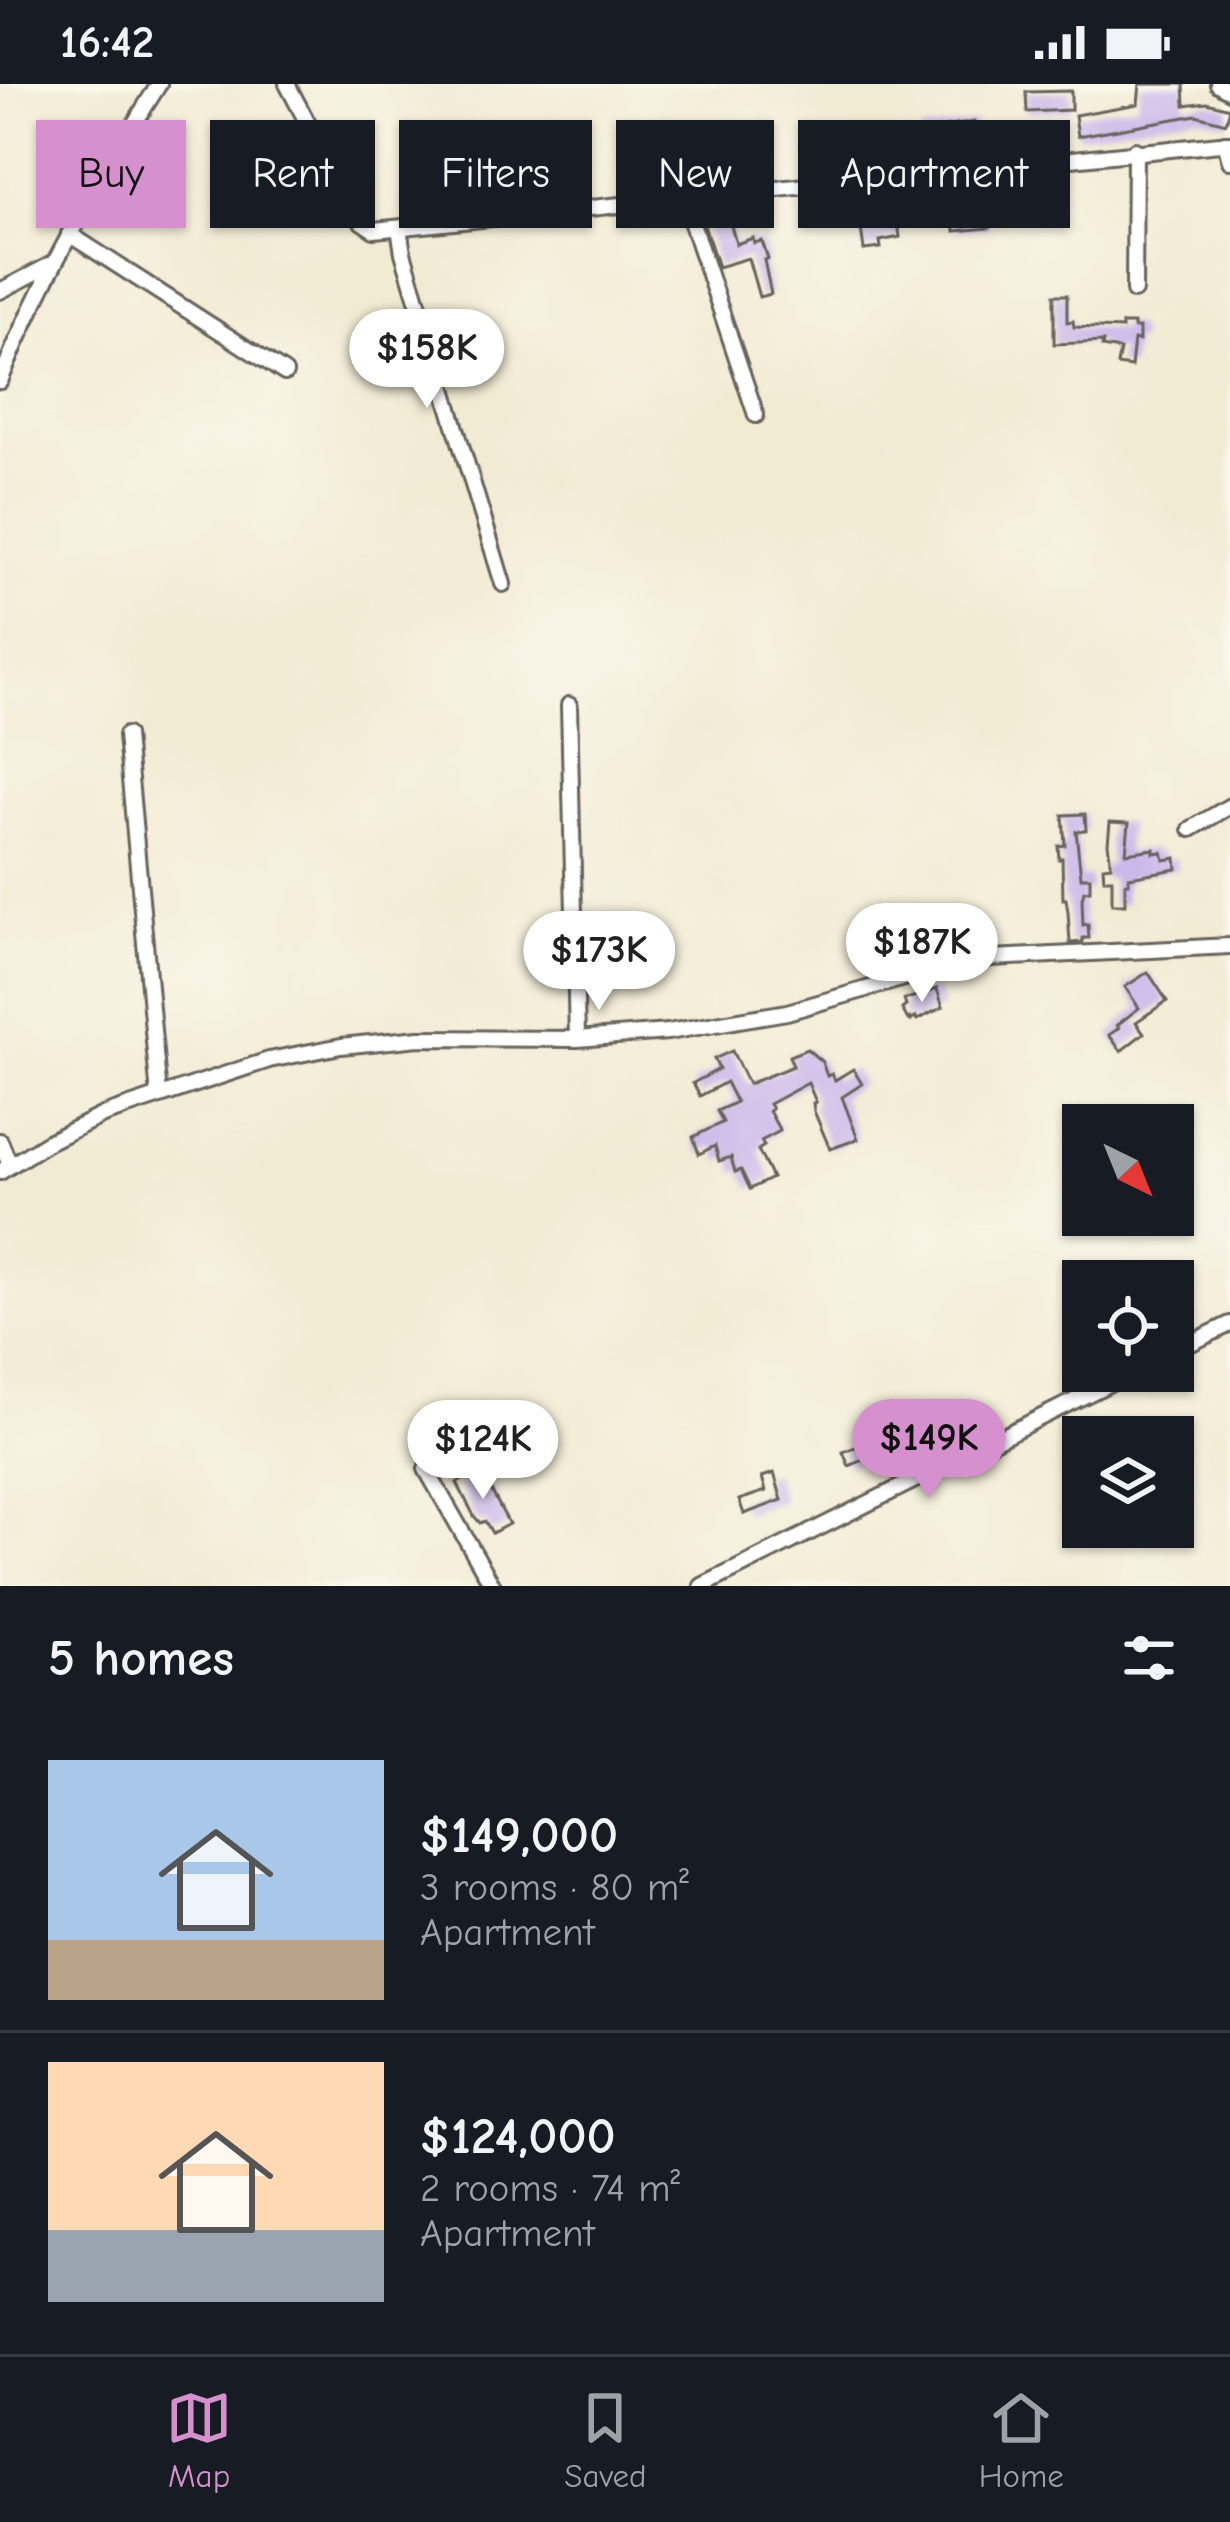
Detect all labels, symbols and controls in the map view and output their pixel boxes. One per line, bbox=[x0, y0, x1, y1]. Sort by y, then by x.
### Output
text: 16:42 bbox=[60, 16, 154, 68]
chip: Buy bbox=[36, 120, 186, 228]
chip: Rent bbox=[210, 120, 375, 228]
chip: Filters bbox=[399, 120, 592, 228]
chip: New bbox=[616, 120, 774, 228]
chip: Apartment bbox=[798, 120, 1070, 228]
pin: $158K bbox=[343, 309, 511, 411]
text: $158K bbox=[376, 325, 478, 370]
pin: $187K bbox=[838, 903, 1006, 1005]
pin: $173K bbox=[515, 911, 683, 1013]
text: $187K bbox=[873, 919, 971, 964]
text: $173K bbox=[550, 927, 648, 972]
north arrow bbox=[1062, 1104, 1194, 1236]
map controls bbox=[1062, 1104, 1194, 1548]
button: locate bbox=[1062, 1260, 1194, 1392]
pin: $149K bbox=[845, 1399, 1013, 1501]
pin: $124K bbox=[399, 1400, 567, 1502]
text: $149K bbox=[879, 1415, 979, 1460]
text: $124K bbox=[434, 1416, 532, 1461]
button: layers bbox=[1062, 1416, 1194, 1548]
icon: filters bbox=[1116, 1625, 1182, 1691]
text: 5 homes bbox=[48, 1629, 234, 1688]
text: $149,000 bbox=[420, 1806, 618, 1865]
icon: home bbox=[144, 1808, 288, 1952]
text: 3 rooms · 80 m² bbox=[420, 1865, 689, 1910]
text: Apartment bbox=[420, 1910, 595, 1955]
text: $124,000 bbox=[420, 2107, 616, 2166]
icon: home bbox=[144, 2110, 288, 2254]
text: 2 rooms · 74 m² bbox=[420, 2166, 680, 2211]
text: Apartment bbox=[420, 2211, 595, 2256]
tab: Map bbox=[166, 2385, 232, 2495]
tab: Saved bbox=[564, 2385, 647, 2495]
tab: Home bbox=[979, 2385, 1064, 2495]

